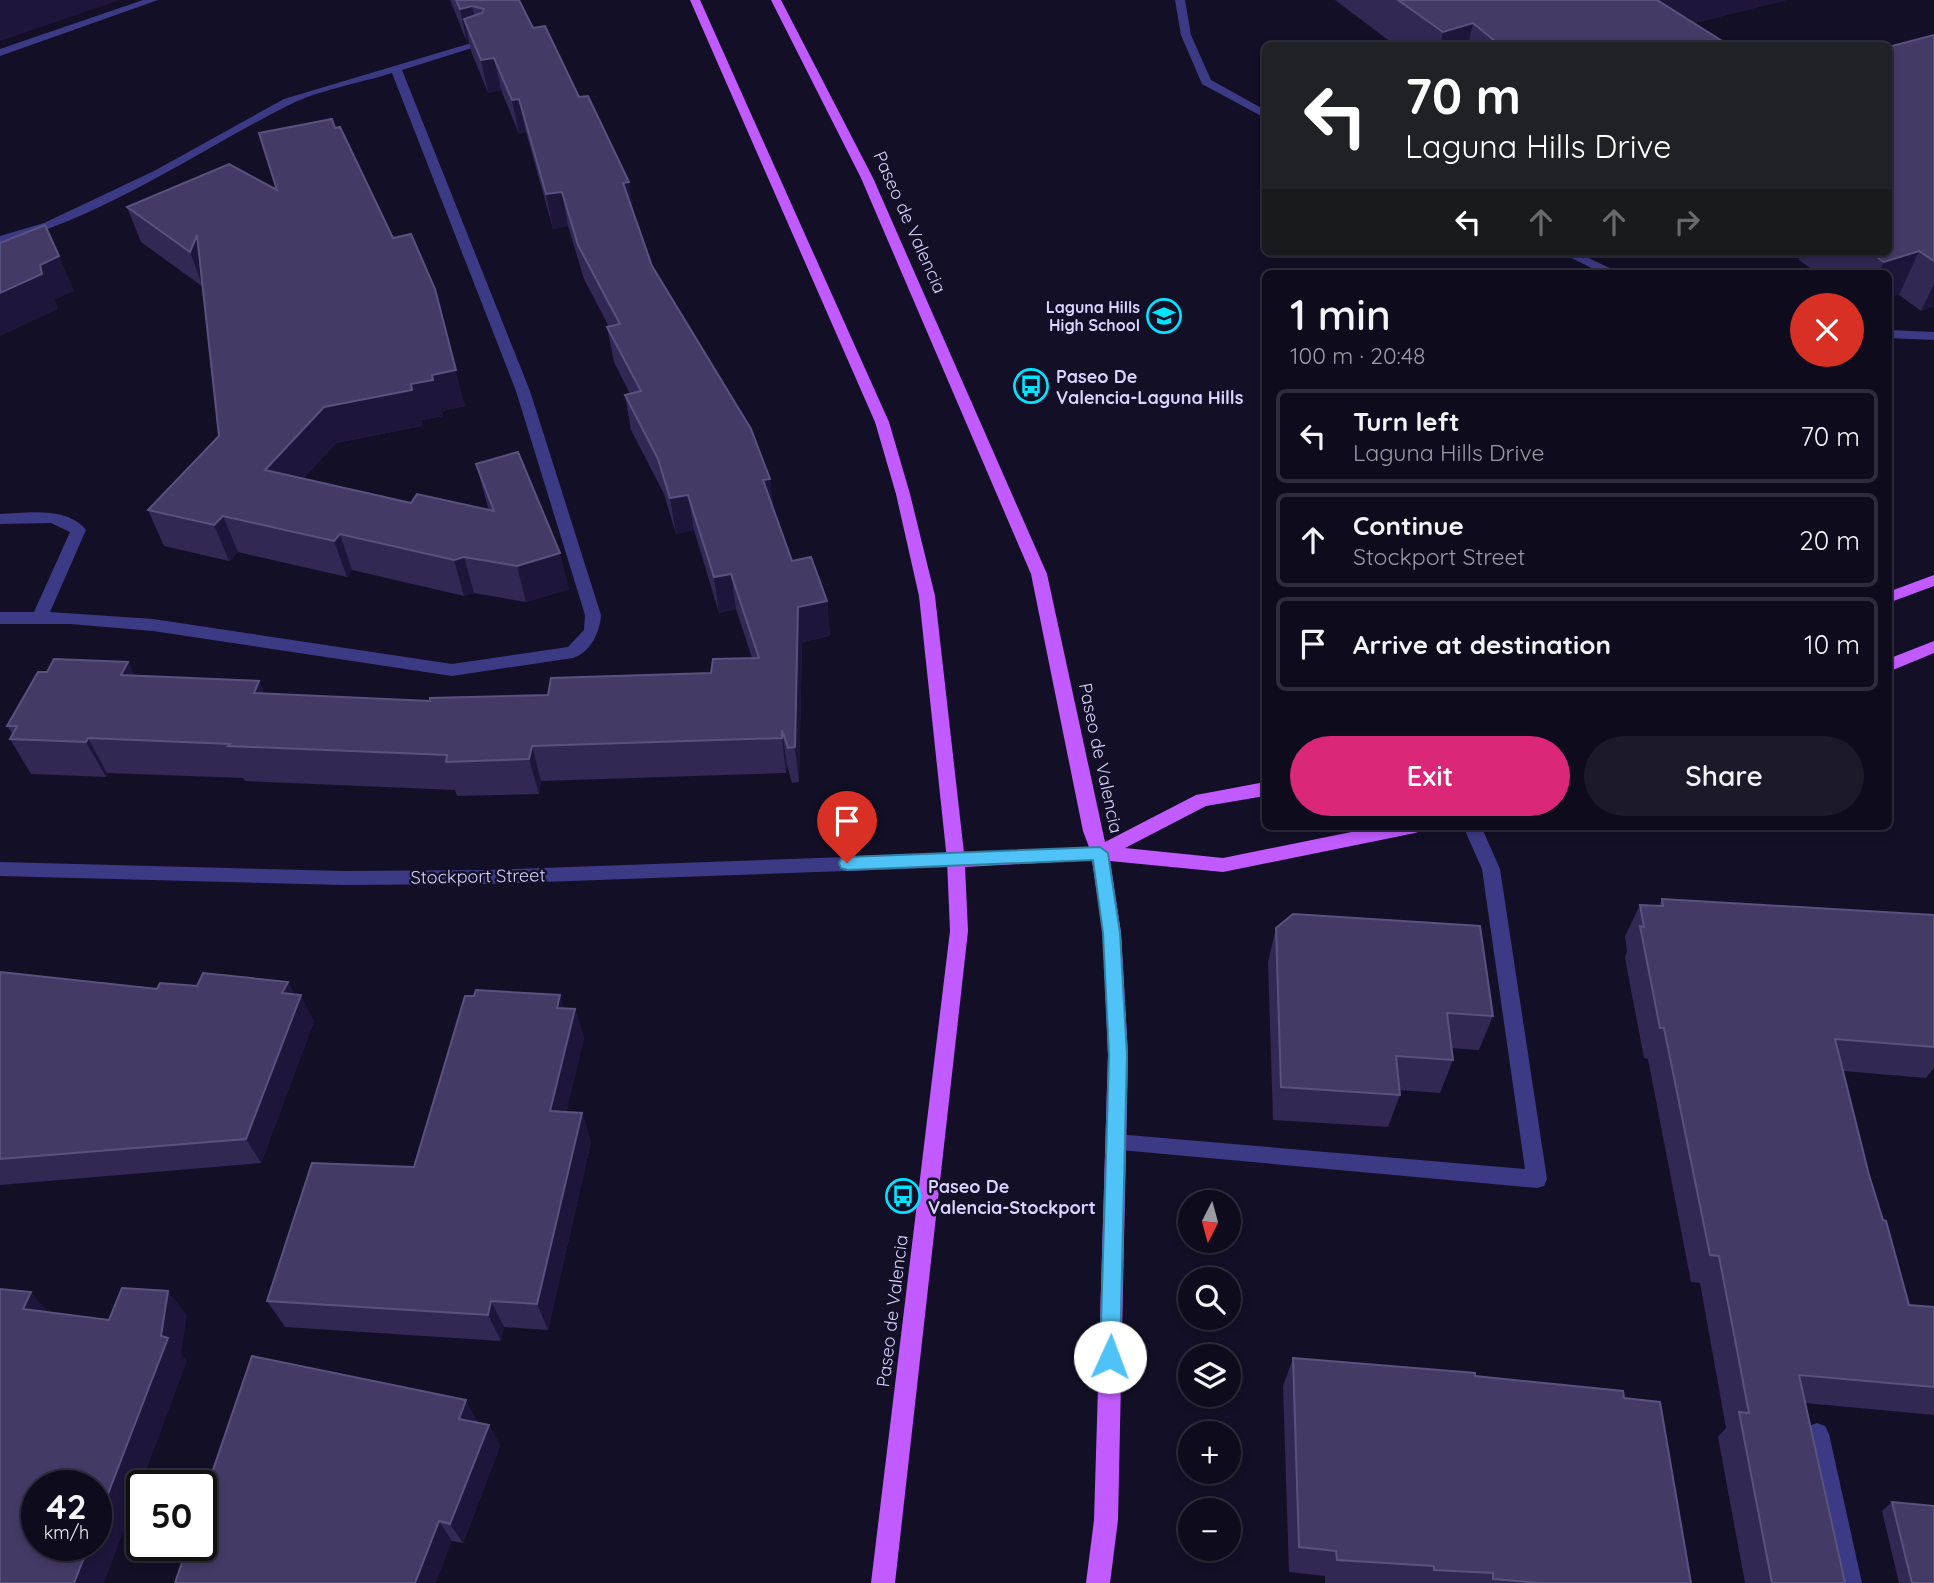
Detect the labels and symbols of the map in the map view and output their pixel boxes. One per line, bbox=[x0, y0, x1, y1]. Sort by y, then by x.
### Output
street label: Paseo de Valencia bbox=[868, 147, 952, 297]
place label: Laguna Hills High School bbox=[1046, 297, 1140, 335]
school or university icon: Laguna Hills High School bbox=[1145, 297, 1183, 335]
place label: Paseo De Valencia-Laguna Hills bbox=[1056, 365, 1244, 409]
bus stop icon: Paseo De Valencia-Laguna Hills bbox=[1012, 367, 1050, 405]
street label: Paseo de Valencia bbox=[1074, 681, 1128, 835]
pin bbox=[817, 791, 877, 863]
street label: Stockport Street bbox=[410, 863, 546, 889]
place label: Paseo De Valencia-Stockport bbox=[928, 1175, 1096, 1219]
bus stop icon: Paseo De Valencia-Stockport bbox=[884, 1177, 922, 1215]
north arrow bbox=[1178, 1190, 1241, 1253]
street label: Paseo de Valencia bbox=[871, 1234, 913, 1388]
position arrow bbox=[1073, 1320, 1147, 1394]
speed limit sign: 50 bbox=[126, 1470, 217, 1561]

